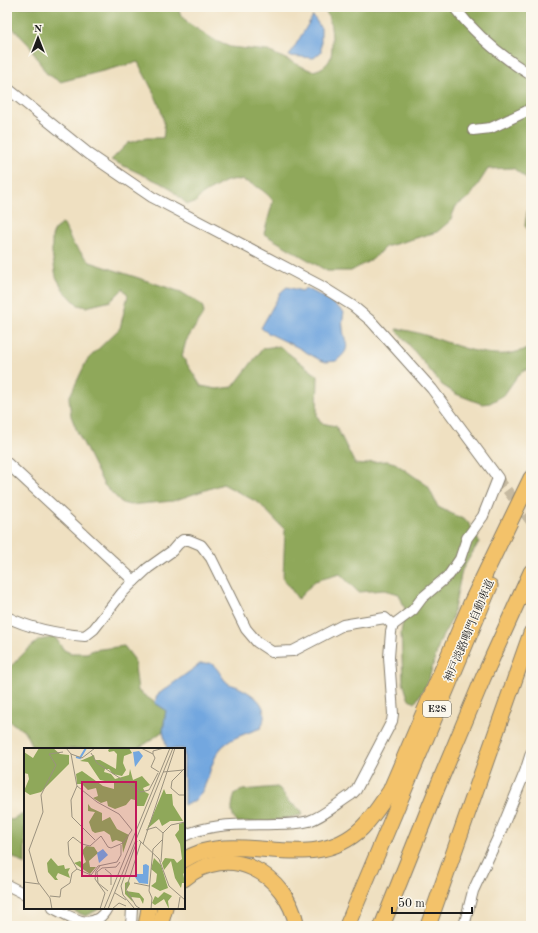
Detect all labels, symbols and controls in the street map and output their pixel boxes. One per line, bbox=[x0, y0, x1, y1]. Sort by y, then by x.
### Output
north arrow bbox=[18, 18, 58, 58]
text: N bbox=[34, 24, 43, 35]
street label: 神戸淡路鳴門自動車道 bbox=[442, 577, 497, 684]
road number: E28 bbox=[423, 701, 451, 717]
inset map bbox=[24, 748, 185, 909]
scale bar bbox=[392, 889, 472, 915]
text: 50 m bbox=[398, 897, 425, 910]

